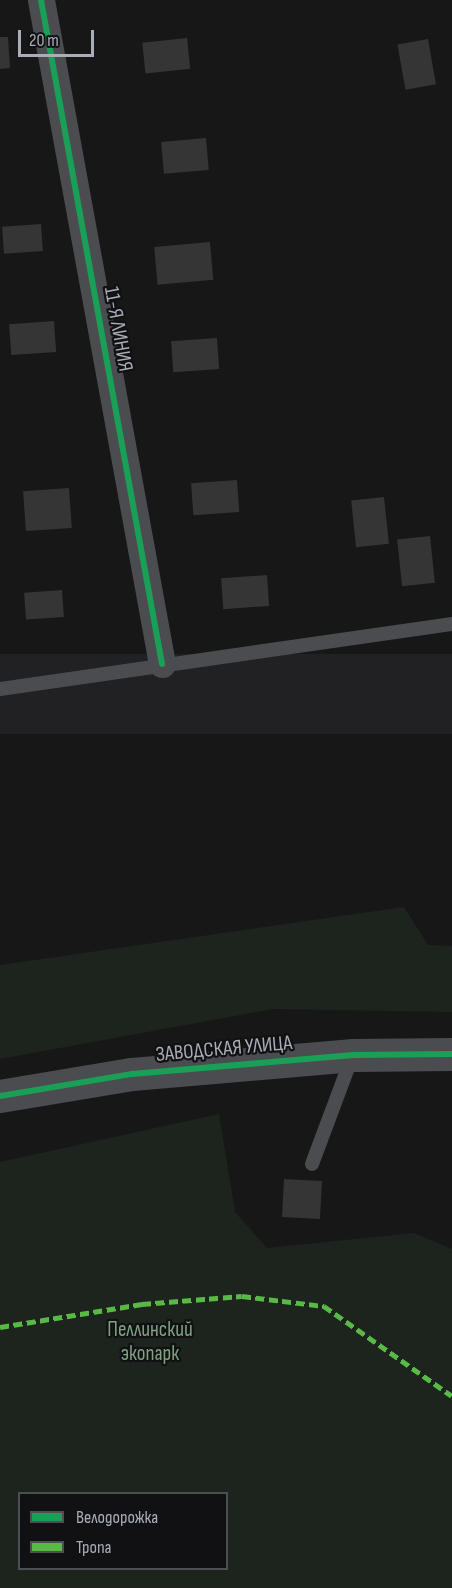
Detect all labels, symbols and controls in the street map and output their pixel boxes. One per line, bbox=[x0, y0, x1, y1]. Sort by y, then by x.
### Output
scale bar bbox=[21, 18, 98, 56]
text: 20 m bbox=[29, 30, 59, 51]
street label: 11-Я ЛИНИЯ bbox=[98, 284, 138, 374]
street label: ЗАВОДСКАЯ УЛИЦА bbox=[155, 1030, 293, 1068]
park label: Пеллинский экопарк bbox=[107, 1317, 193, 1367]
legend bbox=[18, 1492, 228, 1570]
text: Велодорожка bbox=[76, 1507, 158, 1528]
text: Тропа bbox=[76, 1537, 112, 1558]

